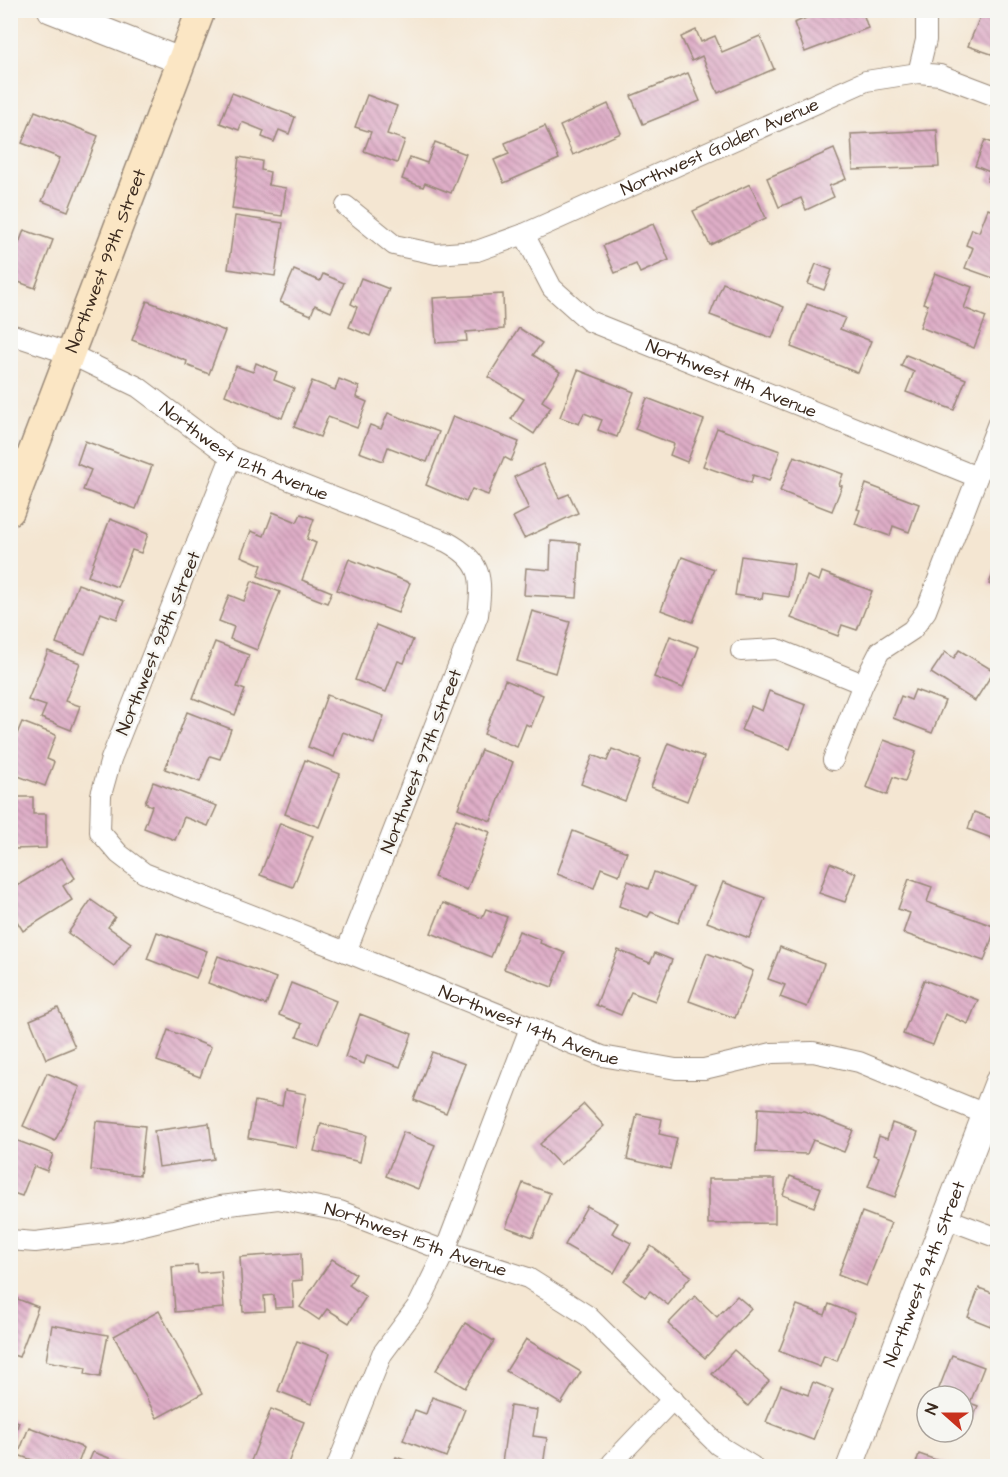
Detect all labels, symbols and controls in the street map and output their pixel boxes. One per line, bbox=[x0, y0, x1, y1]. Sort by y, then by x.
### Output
street label: Northwest Golden Avenue bbox=[617, 92, 823, 202]
street label: Northwest 99th Street bbox=[60, 165, 153, 356]
street label: Northwest 11th Avenue bbox=[642, 333, 821, 424]
street label: Northwest 12th Avenue bbox=[154, 396, 332, 507]
street label: Northwest 98th Street bbox=[110, 547, 207, 739]
street label: Northwest 97th Street bbox=[375, 665, 468, 857]
street label: Northwest 14th Avenue bbox=[435, 979, 621, 1072]
street label: Northwest 94th Street bbox=[877, 1177, 972, 1370]
street label: Northwest 15th Avenue bbox=[322, 1196, 510, 1283]
north arrow bbox=[915, 1384, 975, 1444]
text: N bbox=[920, 1400, 944, 1418]

